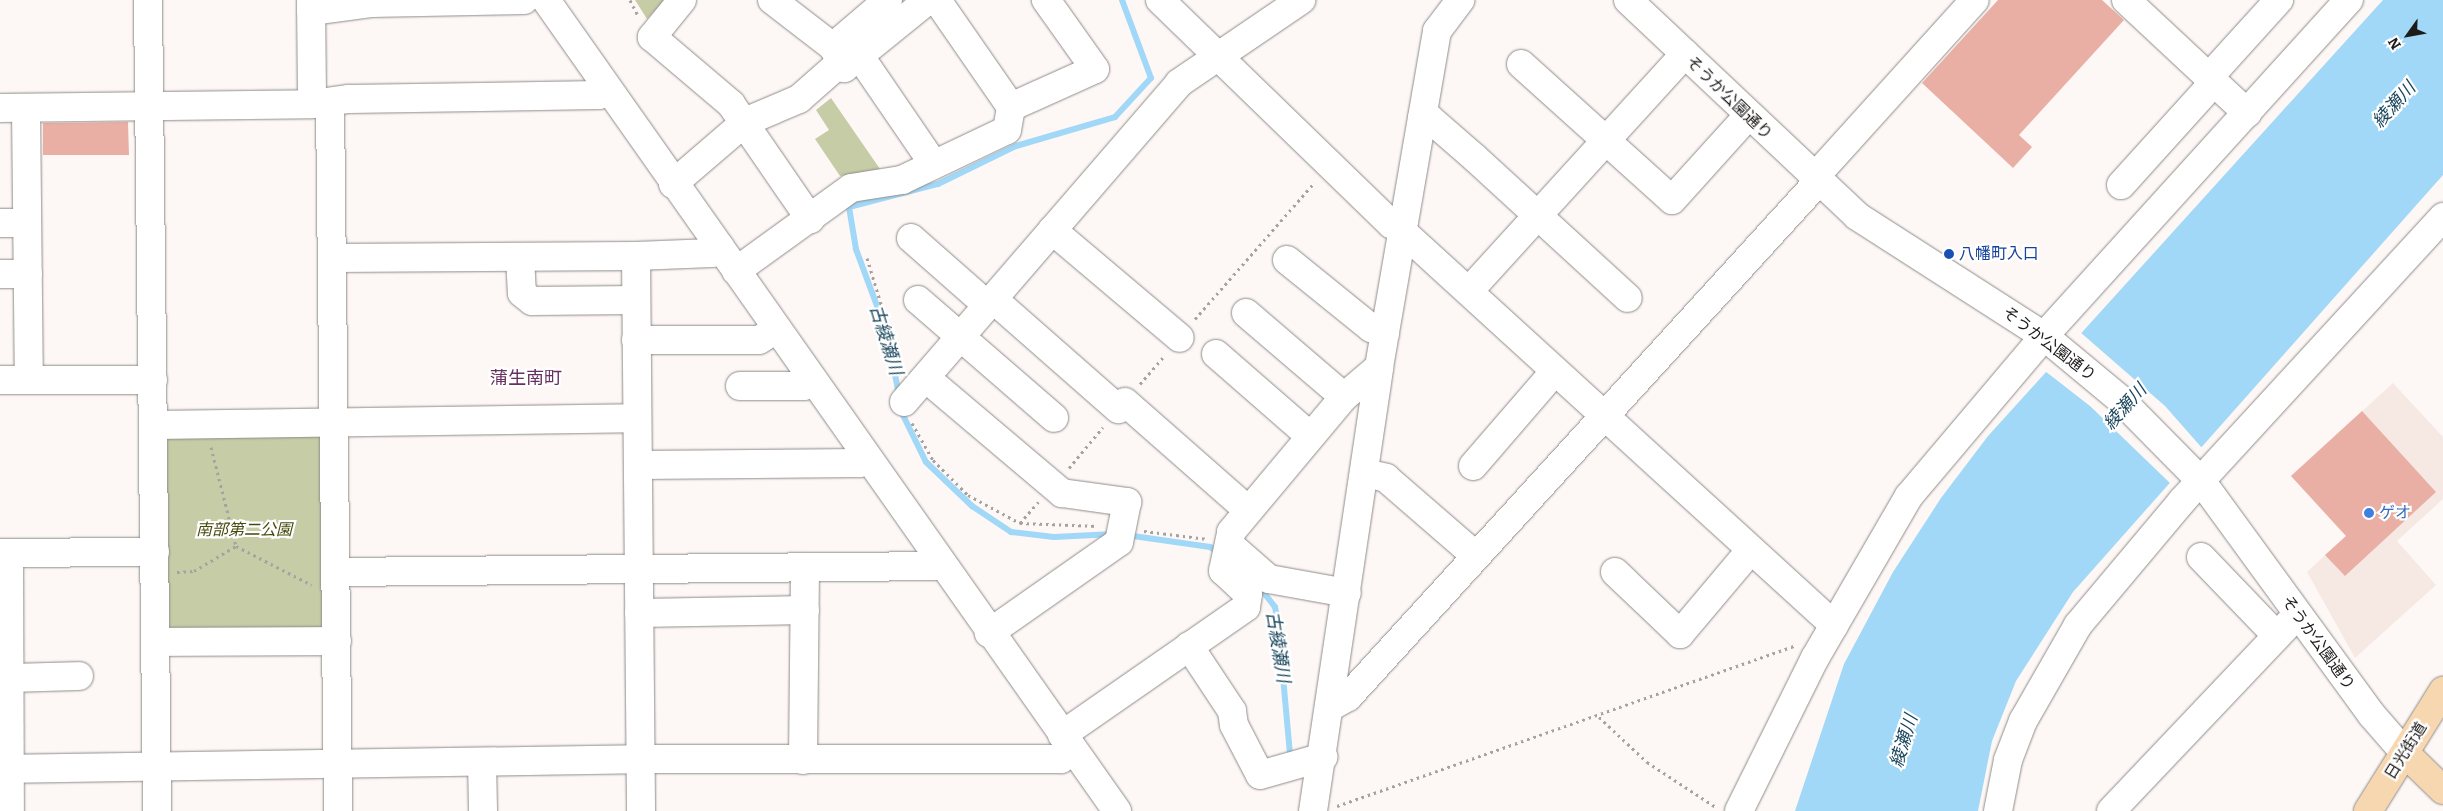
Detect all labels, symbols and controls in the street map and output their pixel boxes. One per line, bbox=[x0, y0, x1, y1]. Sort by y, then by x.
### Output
north arrow bbox=[2383, 10, 2433, 60]
text: N bbox=[2385, 34, 2405, 52]
street label: そうか公園通り bbox=[1682, 52, 1776, 144]
water label: 綾瀬川 bbox=[2368, 78, 2420, 132]
place label: 八幡町入口 bbox=[1959, 244, 2039, 264]
marker: 八幡町入口 bbox=[1943, 248, 1955, 260]
water label: 古綾瀬川 bbox=[865, 302, 907, 378]
street label: そうか公園通り bbox=[1998, 303, 2100, 385]
district label: 蒲生南町 bbox=[490, 367, 562, 389]
water label: 綾瀬川 bbox=[2099, 380, 2151, 434]
place label: ゲオ bbox=[2379, 503, 2411, 523]
marker: ゲオ bbox=[2363, 507, 2375, 519]
park label: 南部第二公園 bbox=[196, 520, 292, 540]
street label: そうか公園通り bbox=[2277, 592, 2359, 694]
water label: 古綾瀬川 bbox=[1262, 610, 1294, 684]
water label: 綾瀬川 bbox=[1886, 712, 1922, 770]
street label: 日光街道 bbox=[2381, 719, 2431, 783]

